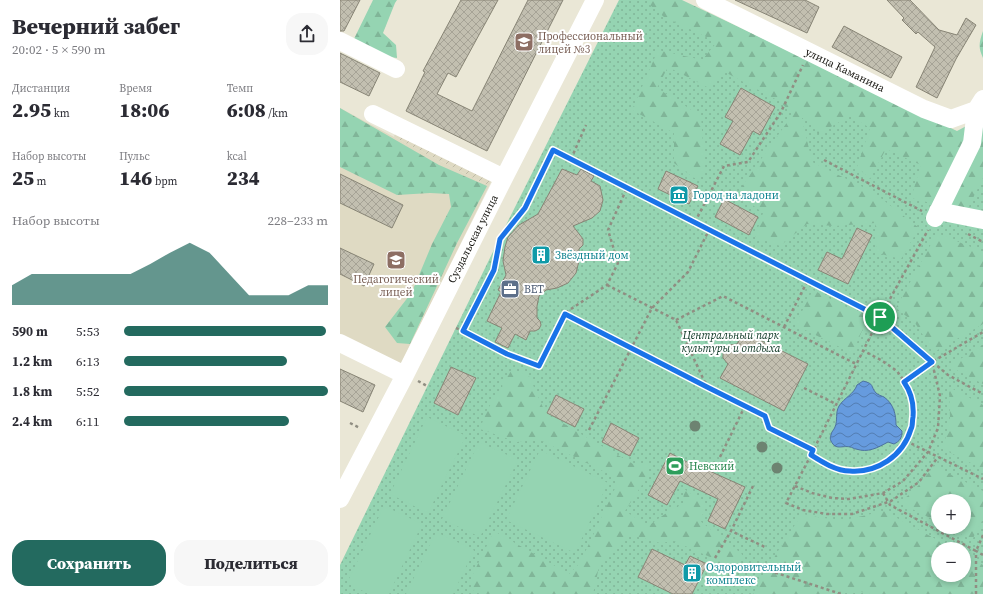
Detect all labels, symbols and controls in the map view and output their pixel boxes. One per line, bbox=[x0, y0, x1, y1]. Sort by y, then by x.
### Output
text: Вечерний забег bbox=[12, 11, 180, 41]
button: share bbox=[286, 13, 328, 55]
place label: Профессиональный лицей №3 bbox=[538, 29, 643, 57]
school or university icon: Профессиональный лицей №3 bbox=[513, 31, 535, 53]
text: 20:02 · 5 × 590 m bbox=[12, 41, 106, 58]
street label: улица Каманина bbox=[803, 44, 888, 96]
text: Дистанция bbox=[12, 81, 70, 96]
text: Время bbox=[119, 81, 152, 96]
text: Темп bbox=[227, 81, 253, 96]
text: 2.95 bbox=[12, 96, 51, 124]
text: 18:06 bbox=[119, 96, 169, 124]
text: 6:08 bbox=[227, 96, 266, 124]
text: km bbox=[51, 106, 70, 121]
text: /km bbox=[266, 106, 288, 121]
text: Набор высоты bbox=[12, 149, 86, 164]
text: Пульс bbox=[119, 149, 150, 164]
text: kcal bbox=[227, 149, 247, 164]
text: 25 bbox=[12, 164, 34, 192]
text: 146 bbox=[119, 164, 152, 192]
text: 234 bbox=[227, 164, 260, 192]
text: m bbox=[34, 174, 47, 189]
text: bpm bbox=[152, 174, 178, 189]
museum icon: Город на ладони bbox=[668, 184, 690, 206]
place label: Город на ладони bbox=[693, 188, 779, 203]
street label: Суздальская улица bbox=[444, 192, 502, 286]
text: Набор высоты bbox=[12, 212, 100, 229]
text: 228–233 m bbox=[268, 212, 328, 229]
building icon: Звёздный дом bbox=[530, 244, 552, 266]
place label: Звёздный дом bbox=[555, 248, 629, 263]
school or university icon: Педагогический лицей bbox=[385, 249, 407, 271]
place label: Педагогический лицей bbox=[353, 272, 439, 300]
office icon: BET bbox=[499, 278, 521, 300]
place label: BET bbox=[524, 282, 544, 297]
pin bbox=[863, 300, 897, 334]
icon: arrive bbox=[869, 306, 891, 328]
text: 590 m bbox=[12, 323, 48, 340]
text: 5:53 bbox=[76, 323, 99, 340]
park label: Центральный парк культуры и отдыха bbox=[681, 328, 781, 356]
text: 1.2 km bbox=[12, 353, 52, 370]
text: 6:13 bbox=[76, 353, 99, 370]
text: 1.8 km bbox=[12, 383, 52, 400]
text: 5:52 bbox=[76, 383, 99, 400]
text: 2.4 km bbox=[12, 413, 52, 430]
text: 6:11 bbox=[76, 413, 99, 430]
sports icon: Невский bbox=[664, 455, 686, 477]
place label: Невский bbox=[689, 459, 734, 474]
map controls bbox=[931, 494, 971, 582]
button: + bbox=[931, 494, 971, 534]
button: Сохранить bbox=[12, 540, 166, 586]
button: Поделиться bbox=[174, 540, 328, 586]
button: − bbox=[931, 542, 971, 582]
place label: Оздоровительный комплекс bbox=[706, 560, 801, 588]
building icon: Оздоровительный комплекс bbox=[681, 562, 703, 584]

